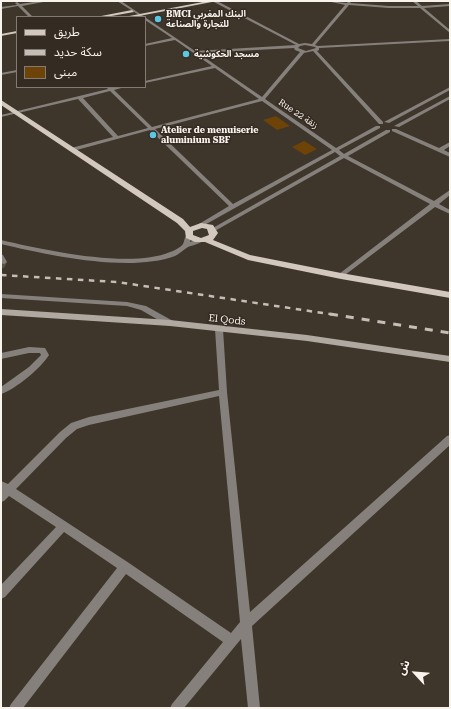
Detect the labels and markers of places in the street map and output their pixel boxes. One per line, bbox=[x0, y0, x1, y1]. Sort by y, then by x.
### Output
place label: BMCI البنك المغربي للتجارة والصناعة bbox=[166, 9, 246, 30]
marker: BMCI البنك المغربي للتجارة والصناعة bbox=[153, 14, 163, 24]
marker: مسجد الحكوشية bbox=[181, 49, 191, 59]
place label: مسجد الحكوشية bbox=[194, 49, 259, 59]
place label: Atelier de menuiserie aluminium SBF bbox=[161, 125, 258, 146]
marker: Atelier de menuiserie aluminium SBF bbox=[148, 130, 158, 140]

